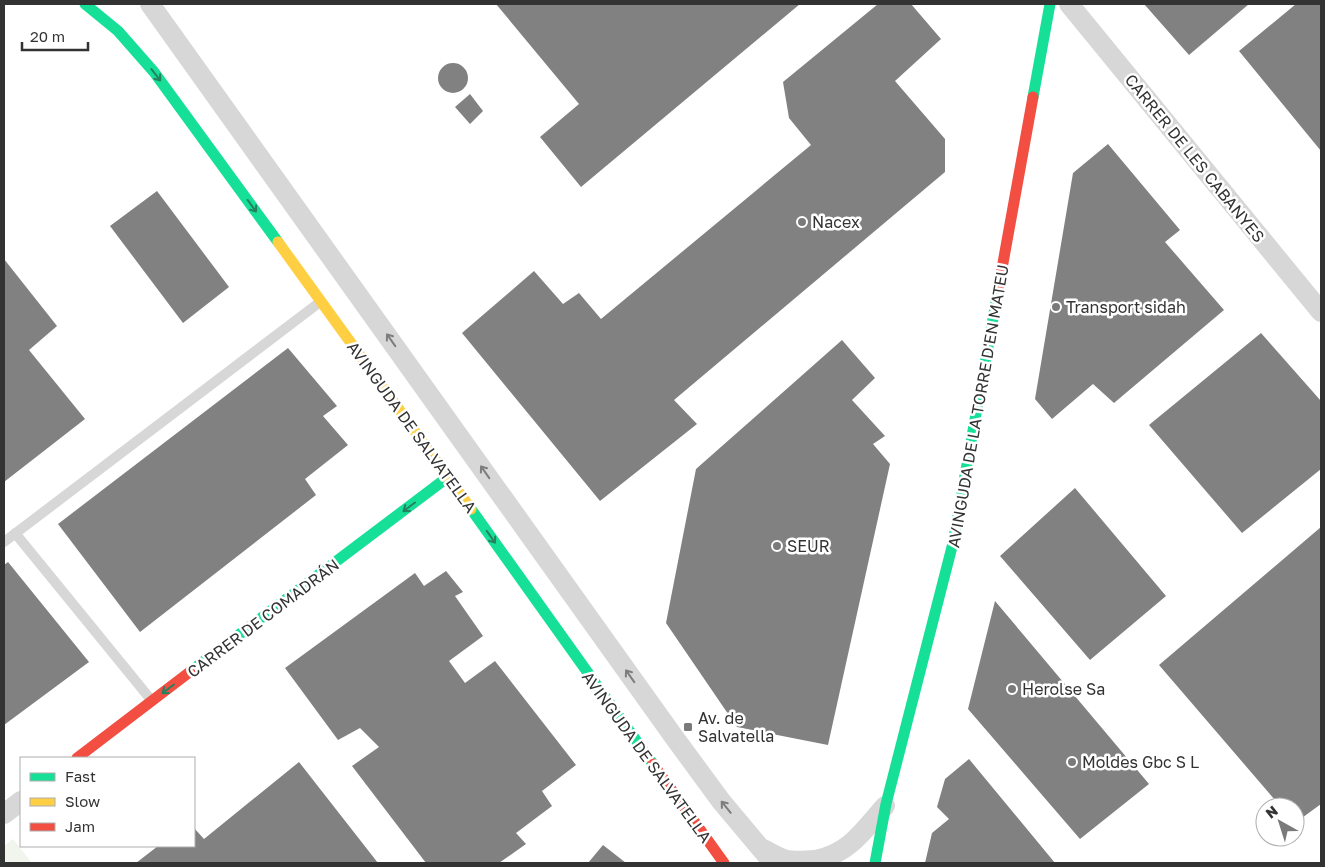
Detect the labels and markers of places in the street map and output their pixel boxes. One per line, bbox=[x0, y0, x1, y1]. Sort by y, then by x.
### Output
place label: Nacex bbox=[812, 212, 860, 232]
marker: Nacex bbox=[796, 216, 808, 228]
place label: Transport sidah bbox=[1066, 297, 1186, 317]
marker: Transport sidah bbox=[1050, 301, 1062, 313]
place label: SEUR bbox=[787, 536, 830, 556]
marker: SEUR bbox=[771, 540, 783, 552]
place label: Herolse Sa bbox=[1022, 679, 1105, 699]
marker: Herolse Sa bbox=[1006, 683, 1018, 695]
place label: Av. de Salvatella bbox=[698, 708, 774, 746]
marker: Av. de Salvatella bbox=[682, 721, 694, 733]
place label: Moldes Gbc S L bbox=[1082, 752, 1199, 772]
marker: Moldes Gbc S L bbox=[1066, 756, 1078, 768]

